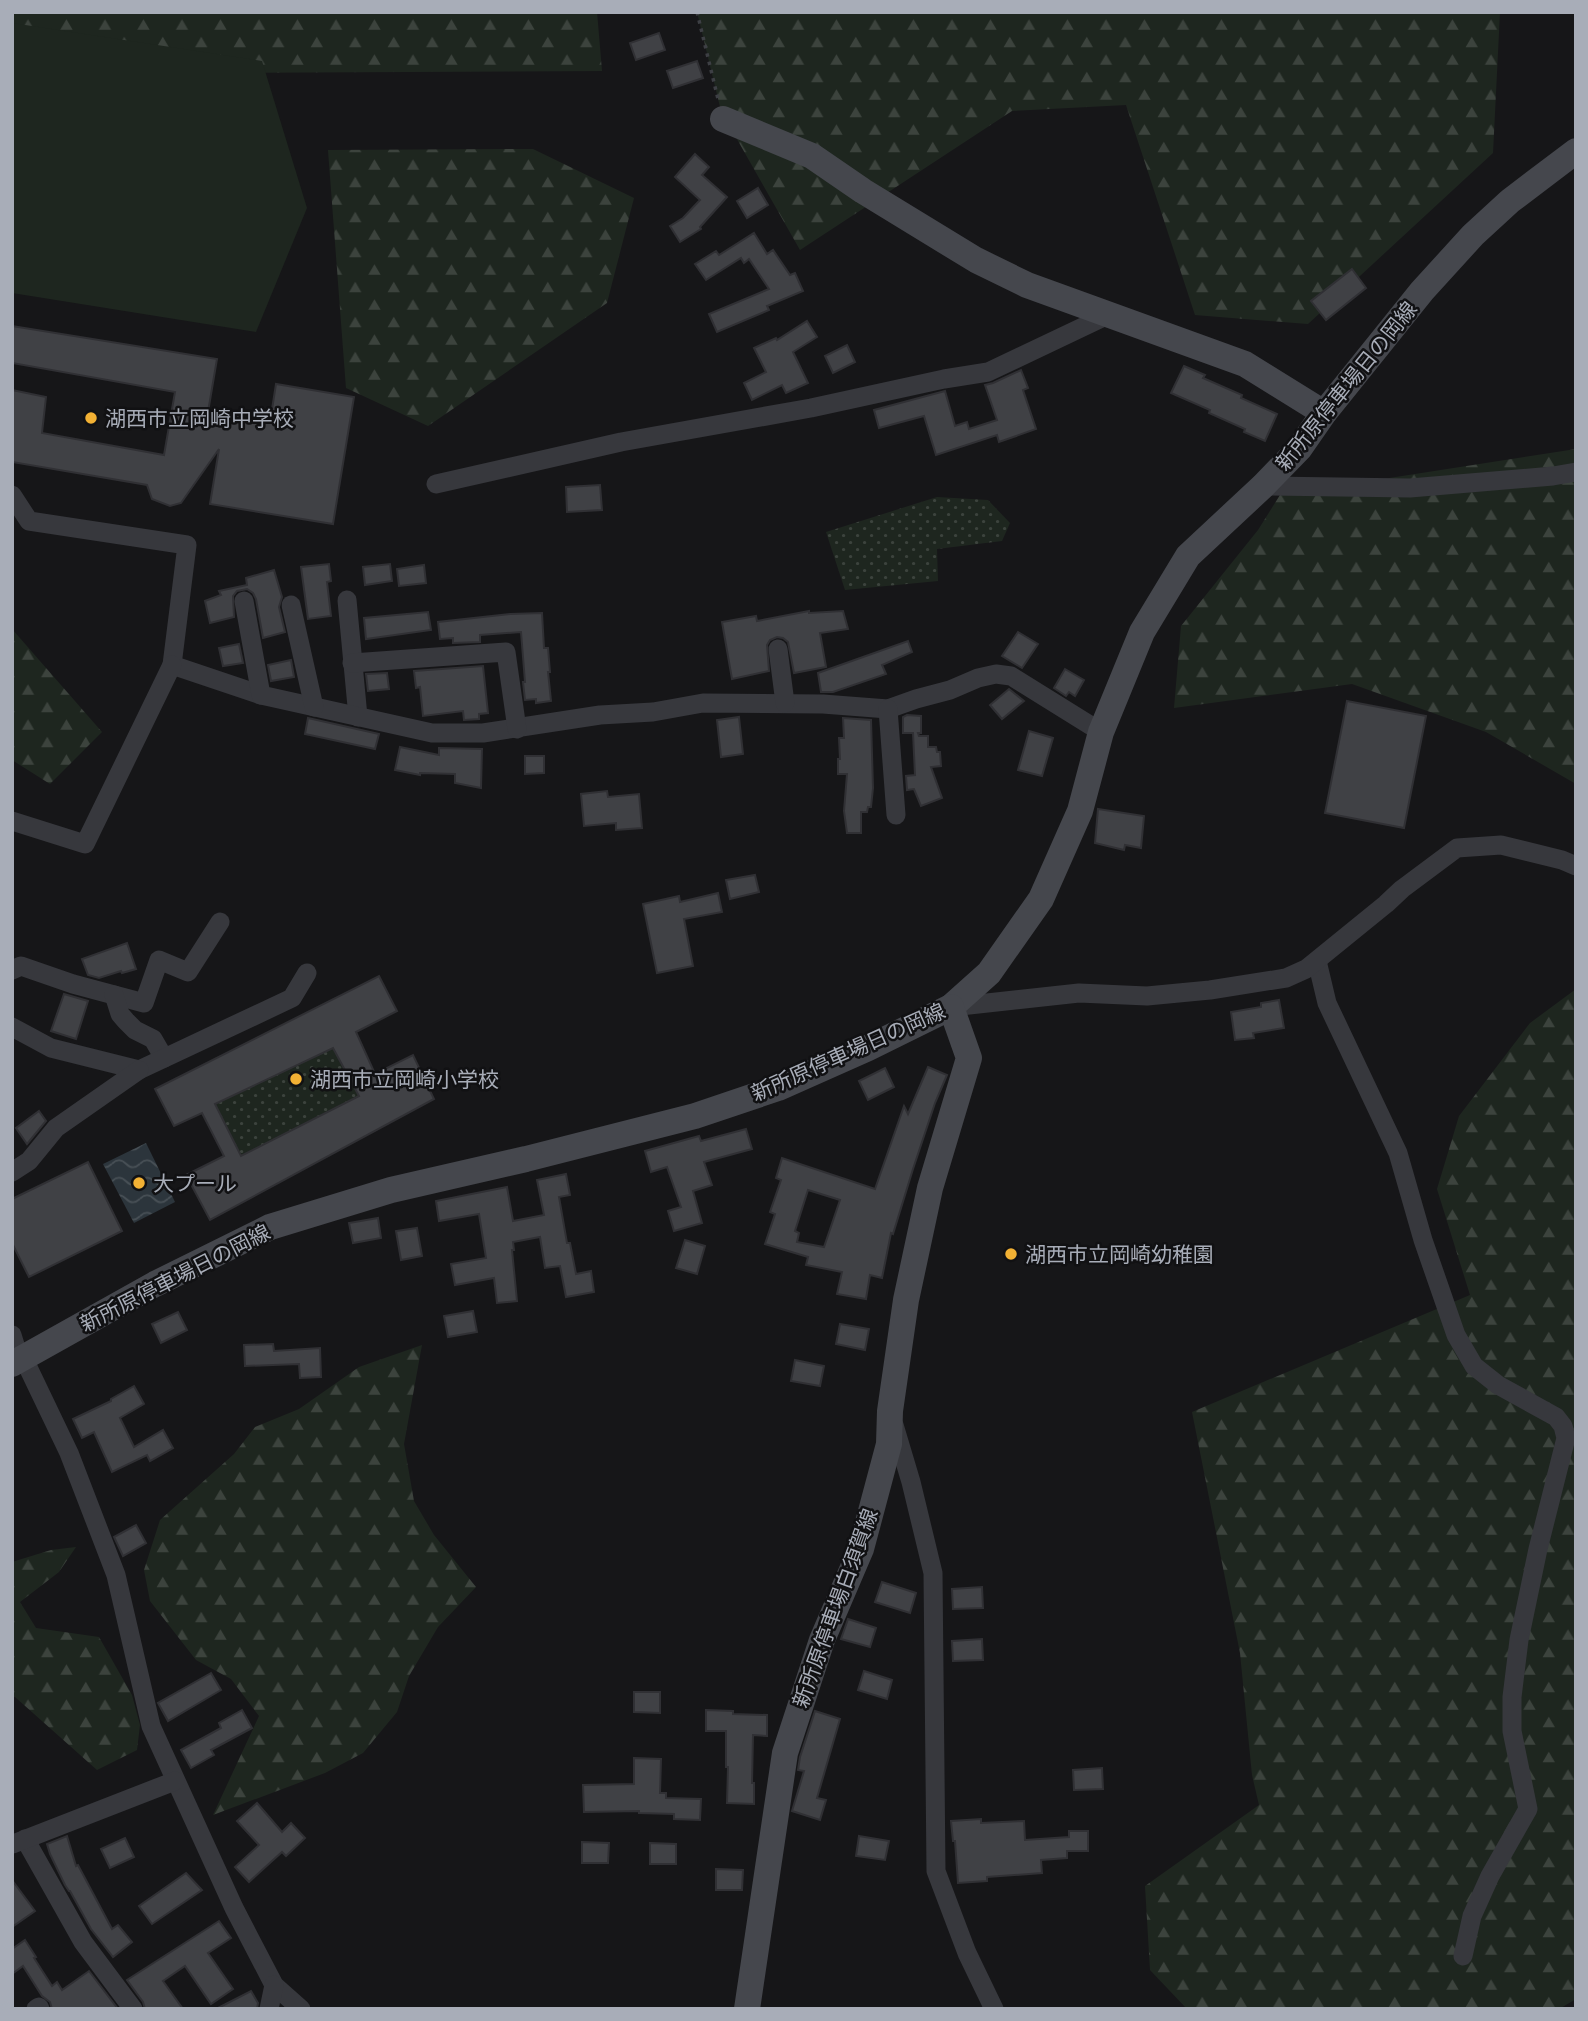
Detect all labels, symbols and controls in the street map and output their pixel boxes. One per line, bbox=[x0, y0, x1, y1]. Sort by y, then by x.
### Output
street label: 新所原停車場日の岡線 bbox=[1270, 297, 1422, 475]
place label: 湖西市立岡崎中学校 bbox=[105, 406, 294, 431]
marker: 湖西市立岡崎中学校 bbox=[83, 410, 99, 426]
street label: 新所原停車場日の岡線 bbox=[747, 998, 949, 1106]
place label: 湖西市立岡崎小学校 bbox=[310, 1067, 499, 1092]
marker: 湖西市立岡崎小学校 bbox=[288, 1071, 304, 1087]
place label: 大プール bbox=[153, 1171, 237, 1196]
marker: 大プール bbox=[131, 1175, 147, 1191]
street label: 新所原停車場日の岡線 bbox=[76, 1219, 274, 1337]
place label: 湖西市立岡崎幼稚園 bbox=[1025, 1242, 1214, 1267]
marker: 湖西市立岡崎幼稚園 bbox=[1003, 1246, 1019, 1262]
street label: 新所原停車場白須賀線 bbox=[787, 1505, 883, 1711]

